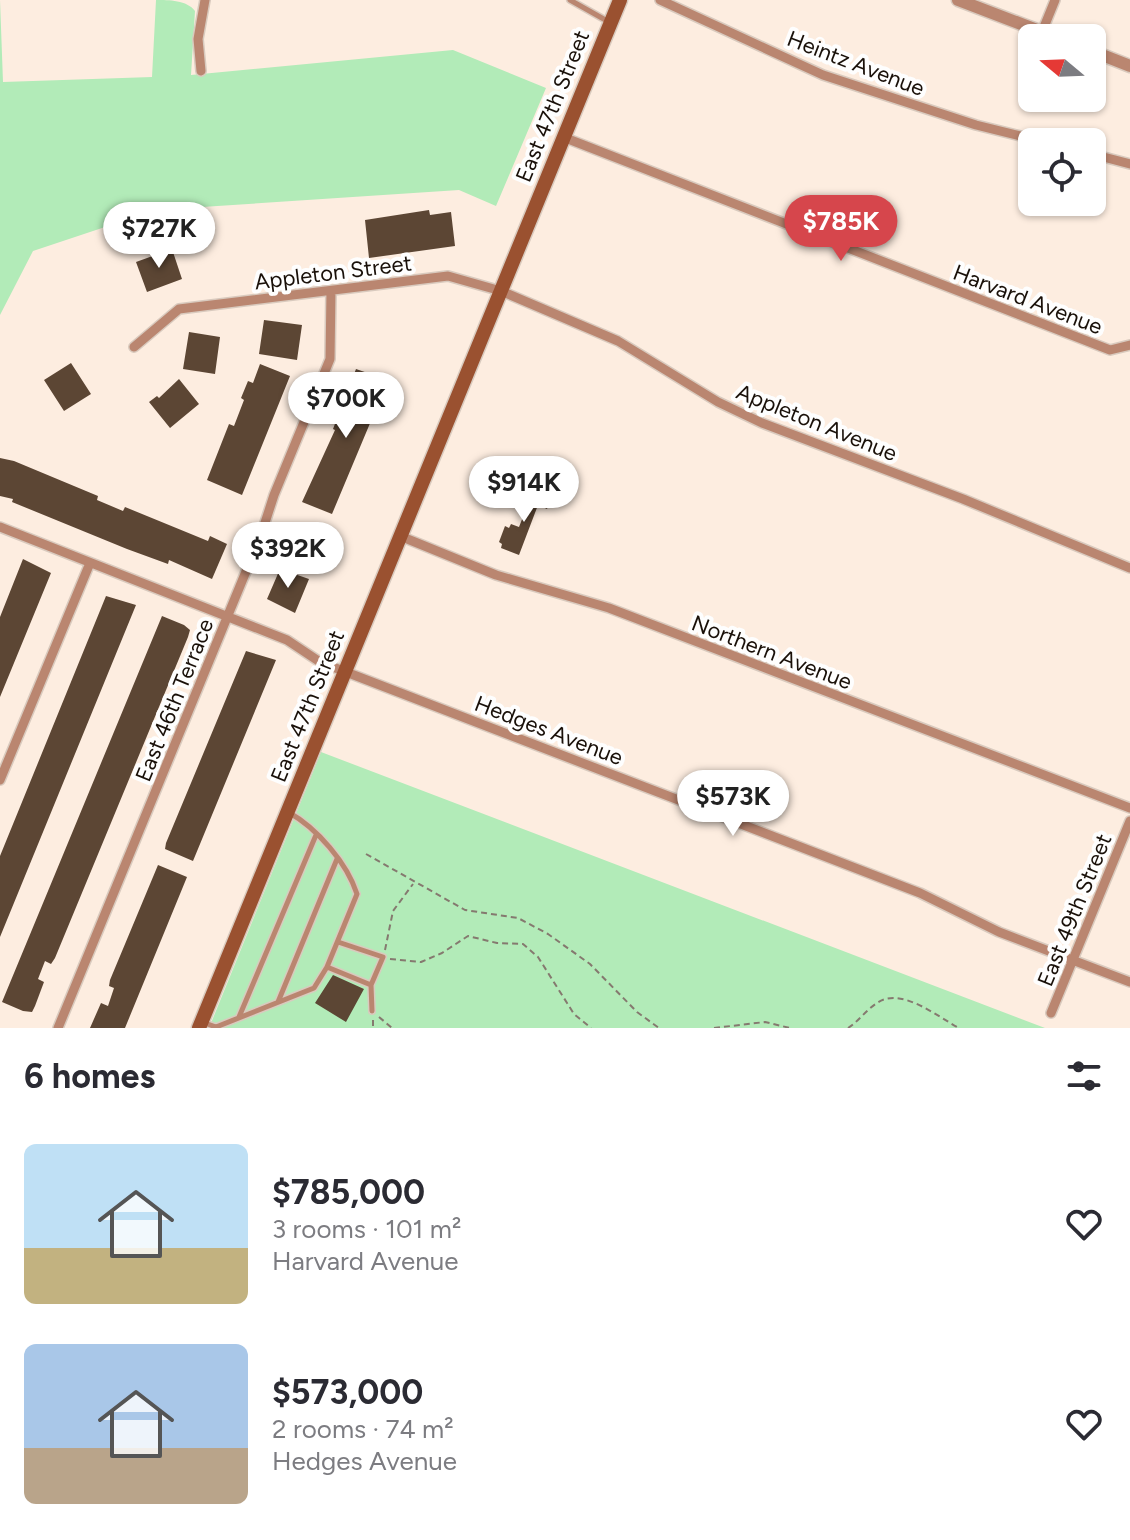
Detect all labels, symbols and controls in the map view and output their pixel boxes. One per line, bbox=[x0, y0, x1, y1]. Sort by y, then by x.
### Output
north arrow bbox=[1018, 24, 1106, 112]
map controls bbox=[1018, 24, 1106, 216]
street label: Heintz Avenue bbox=[783, 25, 928, 102]
street label: East 47th Street bbox=[510, 26, 595, 186]
button: locate bbox=[1018, 128, 1106, 216]
pin: $785K bbox=[785, 195, 897, 263]
pin: $727K bbox=[103, 202, 215, 270]
text: $785K bbox=[802, 205, 880, 237]
text: $727K bbox=[121, 212, 197, 244]
street label: Appleton Street bbox=[253, 249, 413, 296]
street label: Harvard Avenue bbox=[949, 259, 1106, 340]
pin: $700K bbox=[290, 372, 402, 440]
street label: Appleton Avenue bbox=[733, 378, 901, 467]
text: $700K bbox=[306, 382, 386, 414]
pin: $914K bbox=[468, 456, 580, 524]
text: $914K bbox=[487, 466, 561, 498]
pin: $392K bbox=[232, 522, 344, 590]
text: $392K bbox=[250, 532, 326, 564]
street label: Northern Avenue bbox=[688, 610, 856, 695]
street label: East 46th Terrace bbox=[130, 615, 219, 786]
street label: East 47th Street bbox=[265, 626, 350, 786]
street label: Hedges Avenue bbox=[471, 690, 627, 771]
pin: $573K bbox=[677, 770, 789, 838]
text: $573K bbox=[695, 780, 771, 812]
street label: East 49th Street bbox=[1032, 830, 1117, 990]
icon: filters bbox=[1062, 1054, 1106, 1098]
text: 6 homes bbox=[24, 1056, 155, 1097]
text: $785,000 bbox=[272, 1172, 425, 1213]
icon: home bbox=[88, 1176, 184, 1272]
icon: heart bbox=[1062, 1202, 1106, 1246]
text: 3 rooms · 101 m² bbox=[272, 1213, 461, 1245]
text: Harvard Avenue bbox=[272, 1245, 458, 1277]
text: $573,000 bbox=[272, 1372, 423, 1413]
icon: home bbox=[88, 1376, 184, 1472]
icon: heart bbox=[1062, 1402, 1106, 1446]
text: 2 rooms · 74 m² bbox=[272, 1413, 454, 1445]
text: Hedges Avenue bbox=[272, 1445, 457, 1477]

